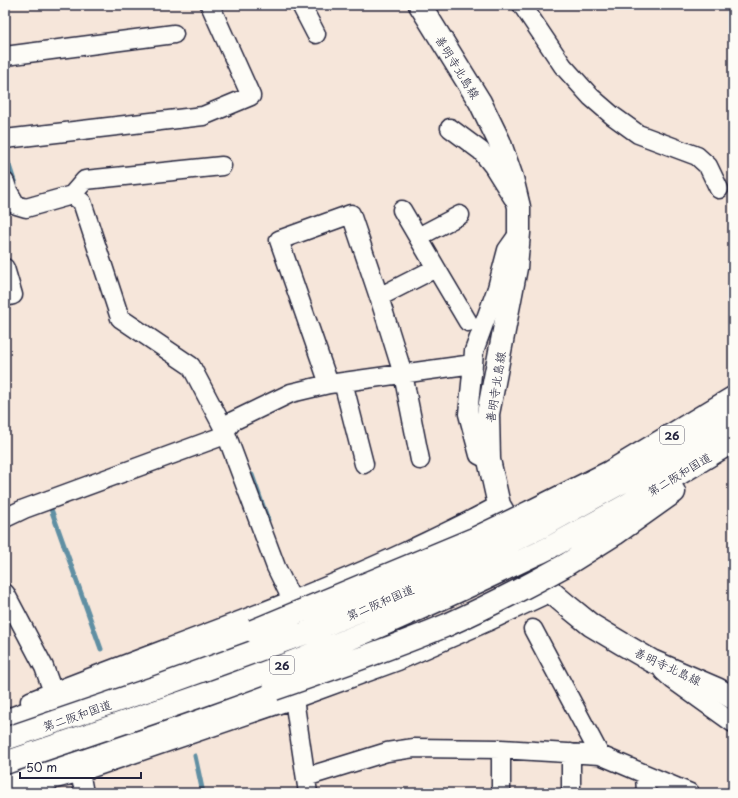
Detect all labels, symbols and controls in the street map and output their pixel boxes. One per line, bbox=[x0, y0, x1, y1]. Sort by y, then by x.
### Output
street label: 善明寺北島線 bbox=[431, 32, 485, 102]
street label: 善明寺北島線 bbox=[480, 350, 510, 424]
road number: 26 bbox=[660, 426, 684, 444]
street label: 第二阪和国道 bbox=[643, 448, 715, 500]
street label: 第二阪和国道 bbox=[343, 580, 417, 624]
street label: 善明寺北島線 bbox=[632, 643, 704, 689]
road number: 26 bbox=[270, 656, 294, 674]
street label: 第二阪和国道 bbox=[40, 695, 114, 735]
scale bar bbox=[20, 754, 141, 780]
text: 50 m bbox=[26, 758, 57, 776]

